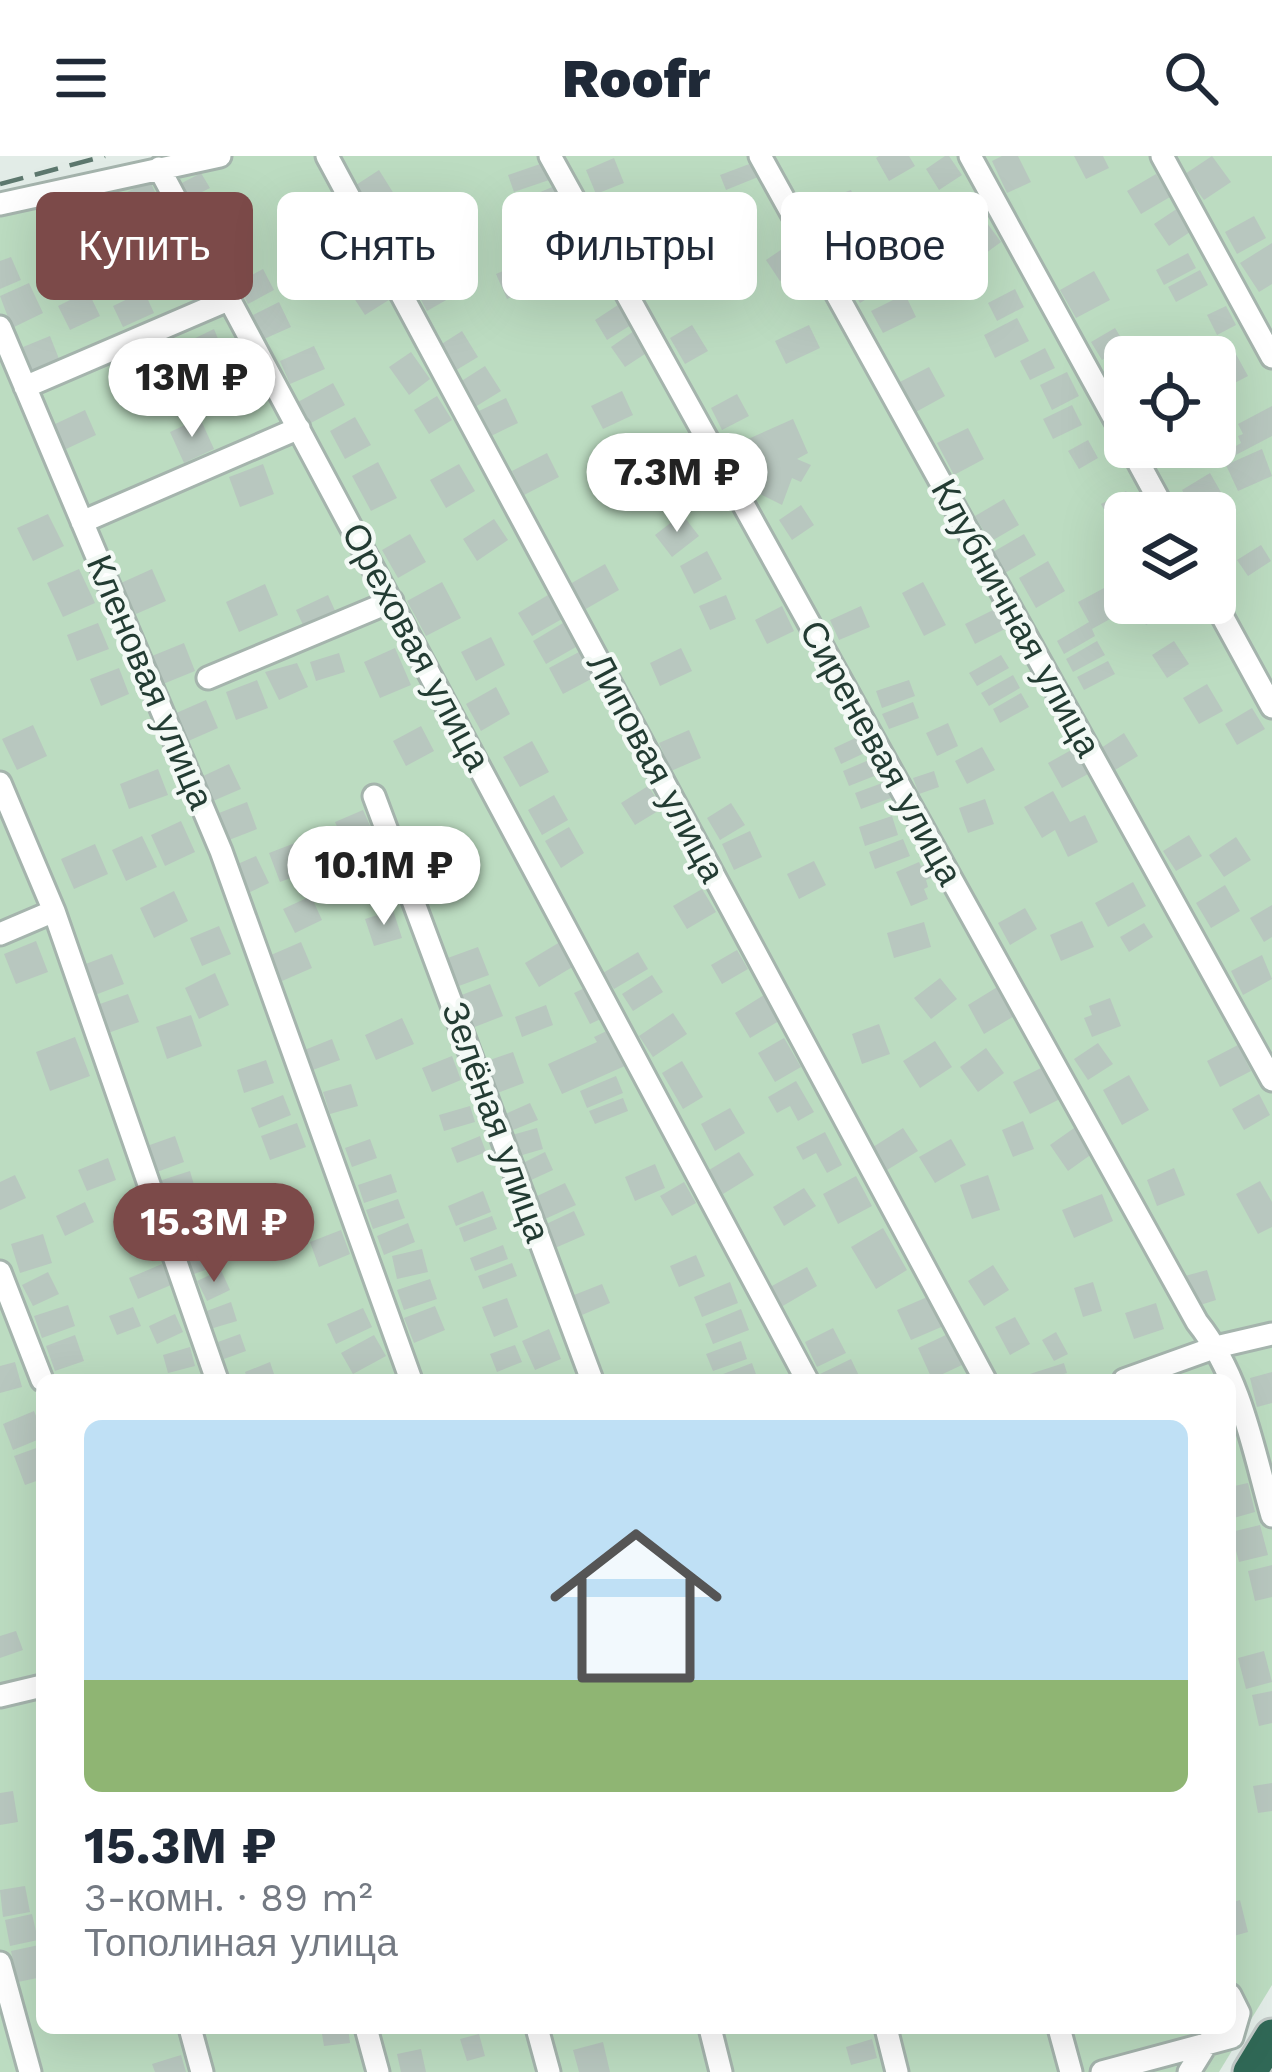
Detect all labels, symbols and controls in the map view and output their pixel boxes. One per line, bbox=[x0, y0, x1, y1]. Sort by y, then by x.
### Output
icon: menu bbox=[48, 45, 114, 111]
icon: search bbox=[1158, 45, 1224, 111]
text: Roofr bbox=[562, 47, 710, 110]
chip: Купить bbox=[36, 192, 253, 300]
chip: Снять bbox=[277, 192, 478, 300]
chip: Фильтры bbox=[502, 192, 757, 300]
chip: Новое bbox=[781, 192, 988, 300]
map controls bbox=[1104, 336, 1236, 624]
button: locate bbox=[1104, 336, 1236, 468]
pin: 13M ₽ bbox=[108, 338, 276, 440]
text: 13M ₽ bbox=[135, 354, 249, 399]
pin: 7.3M ₽ bbox=[579, 433, 775, 535]
text: 7.3M ₽ bbox=[614, 449, 740, 494]
street label: Клубничная улица bbox=[922, 472, 1110, 765]
button: layers bbox=[1104, 492, 1236, 624]
street label: Ореховая улица bbox=[333, 516, 499, 779]
street label: Кленовая улица bbox=[78, 549, 223, 816]
street label: Сиреневая улица bbox=[791, 614, 971, 893]
street label: Липовая улица bbox=[578, 647, 734, 890]
pin: 10.1M ₽ bbox=[273, 826, 495, 928]
text: 10.1M ₽ bbox=[314, 842, 454, 887]
street label: Зелёная улица bbox=[433, 996, 559, 1249]
pin: 15.3M ₽ bbox=[103, 1183, 325, 1285]
text: 15.3M ₽ bbox=[140, 1199, 288, 1244]
icon: home bbox=[528, 1498, 744, 1714]
text: 15.3M ₽ bbox=[84, 1816, 277, 1875]
text: 3-комн. · 89 m² bbox=[84, 1875, 373, 1920]
text: Тополиная улица bbox=[84, 1920, 398, 1965]

